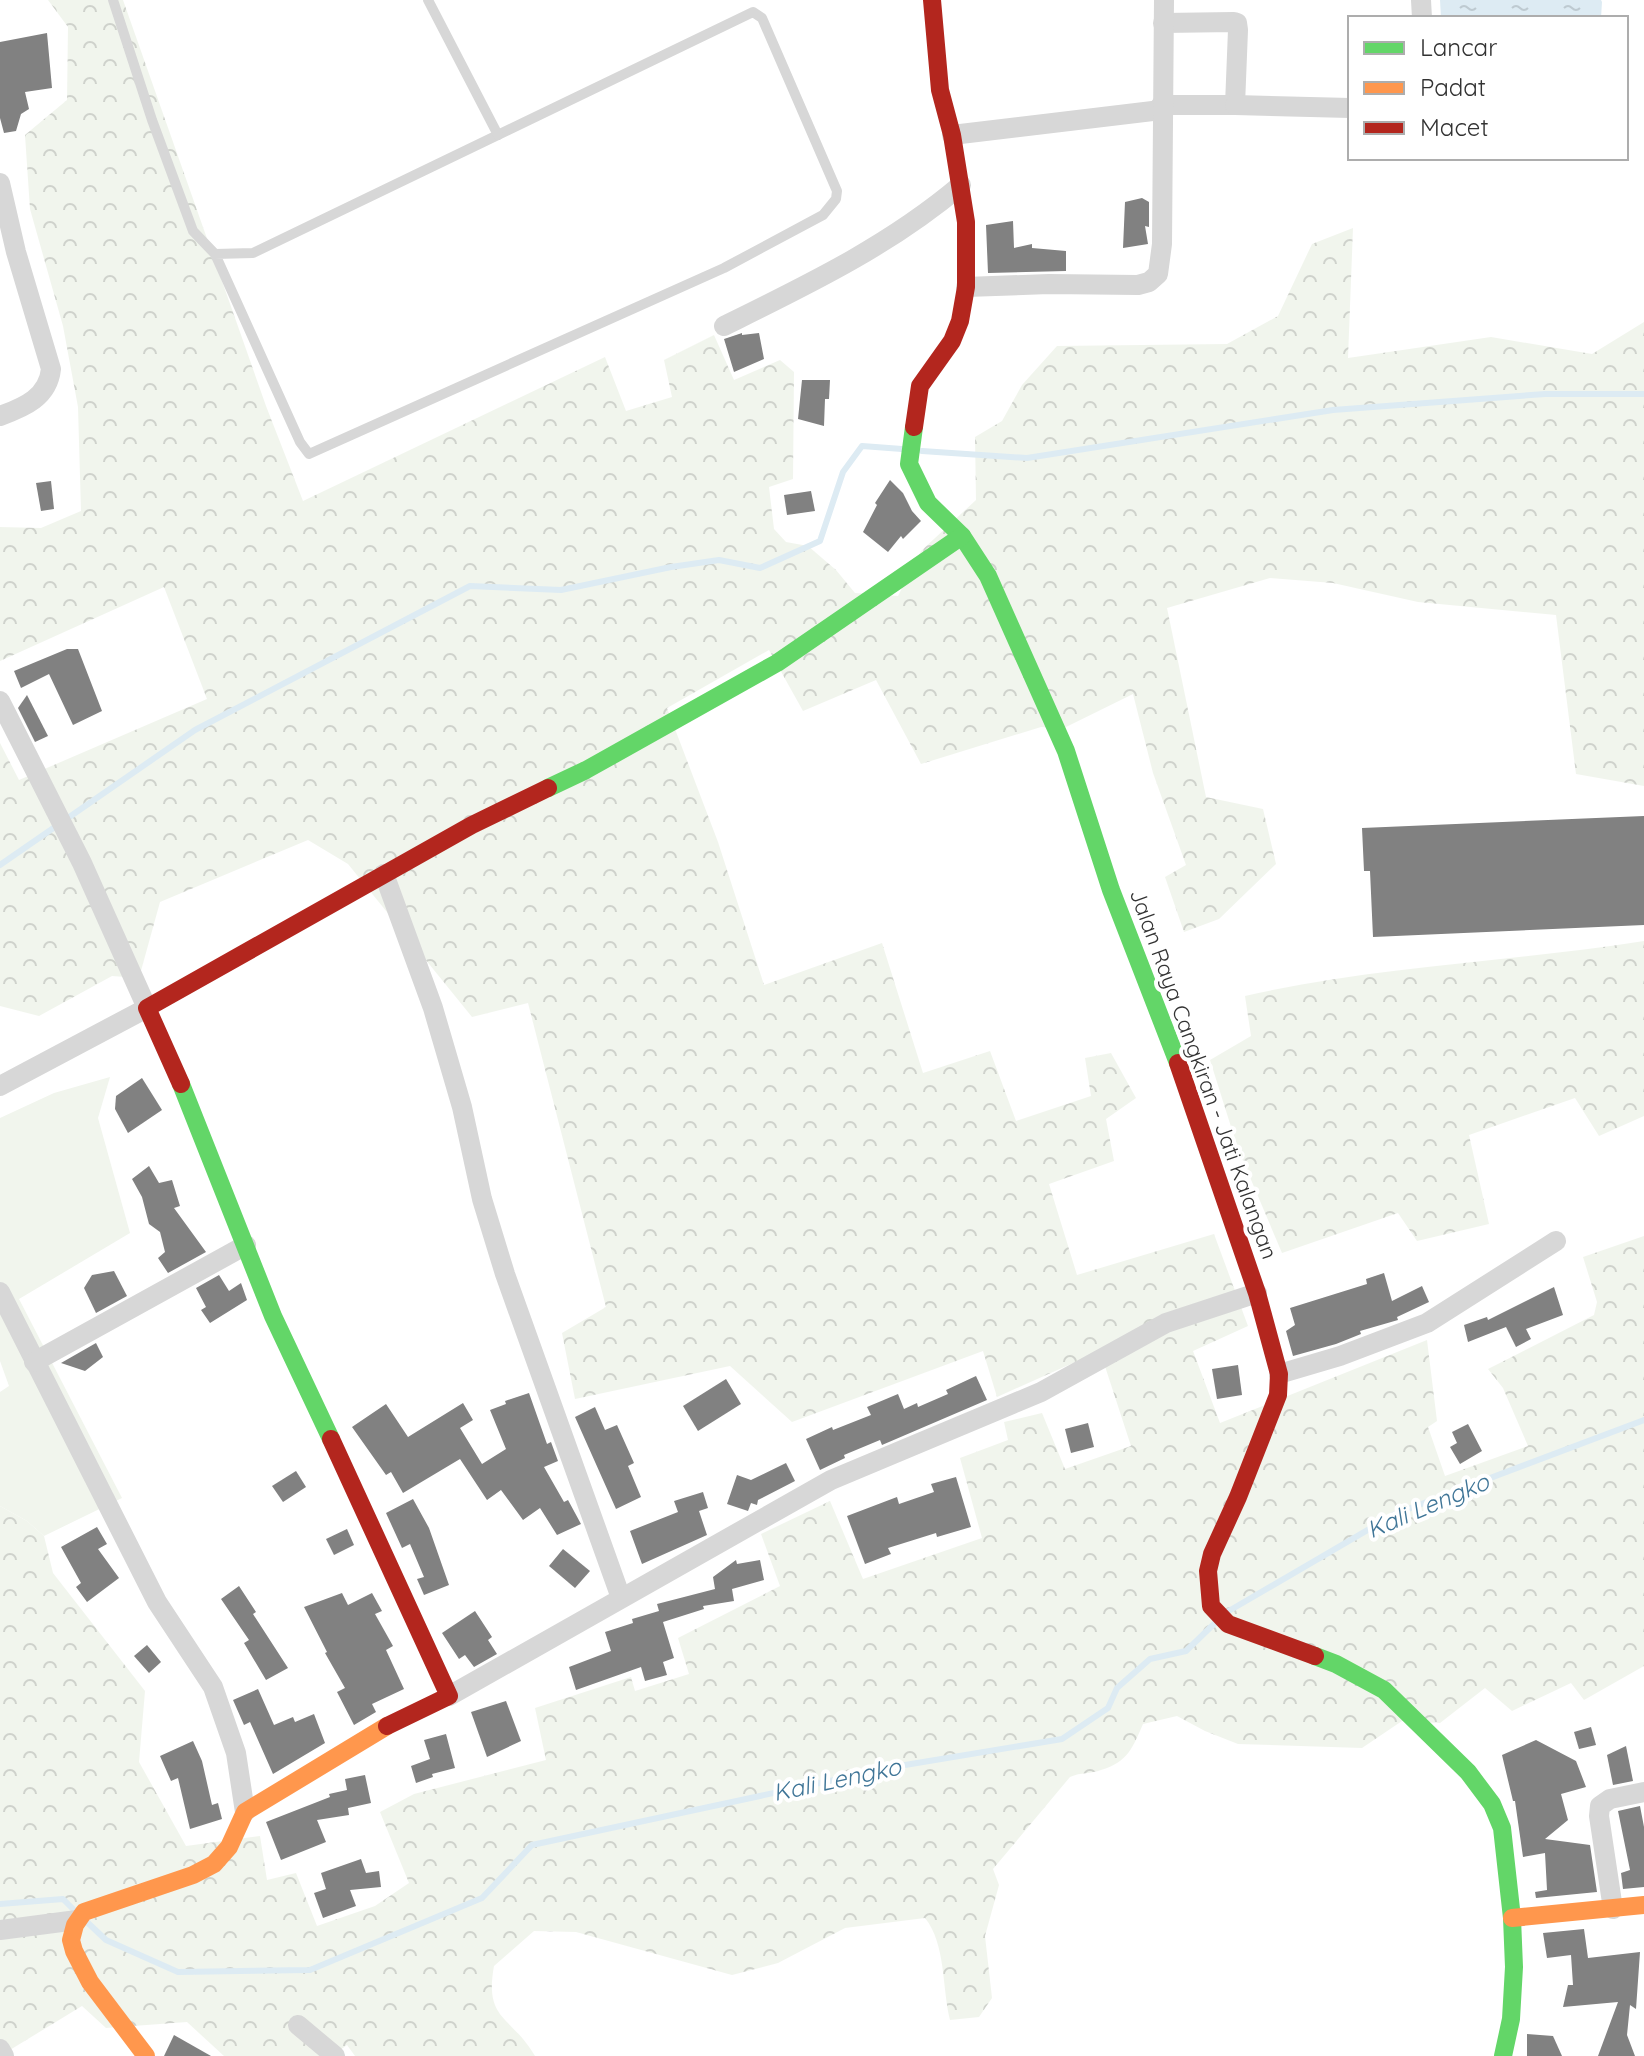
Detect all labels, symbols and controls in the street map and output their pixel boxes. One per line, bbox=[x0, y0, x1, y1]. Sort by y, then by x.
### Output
legend bbox=[1348, 16, 1628, 160]
text: Lancar bbox=[1420, 32, 1497, 62]
text: Padat bbox=[1420, 72, 1486, 102]
text: Macet bbox=[1420, 112, 1489, 142]
street label: Jalan Raya Cangkiran - Jati Kalangan bbox=[1124, 885, 1284, 1263]
water label: Kali Lengko bbox=[1362, 1465, 1495, 1544]
water label: Kali Lengko bbox=[770, 1751, 905, 1807]

